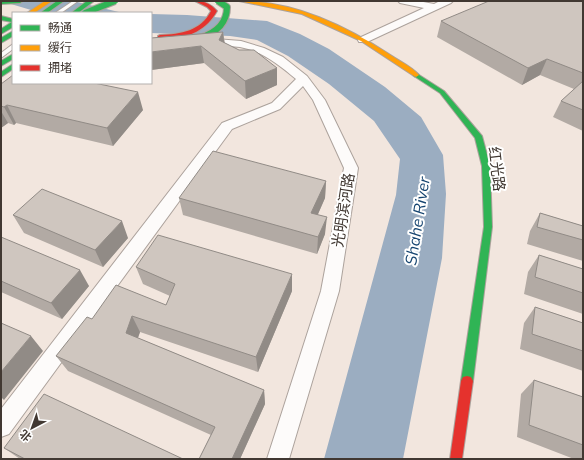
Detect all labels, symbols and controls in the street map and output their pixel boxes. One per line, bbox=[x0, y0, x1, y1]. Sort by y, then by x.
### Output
legend bbox=[12, 12, 152, 84]
text: 畅通 bbox=[48, 20, 72, 35]
text: 缓行 bbox=[48, 40, 72, 55]
text: 拥堵 bbox=[48, 60, 72, 75]
street label: 红光路 bbox=[485, 146, 509, 192]
street label: 光明滨河路 bbox=[328, 171, 358, 249]
water label: Shahe River bbox=[400, 174, 434, 267]
north arrow bbox=[12, 408, 52, 448]
text: 北 bbox=[17, 427, 34, 444]

